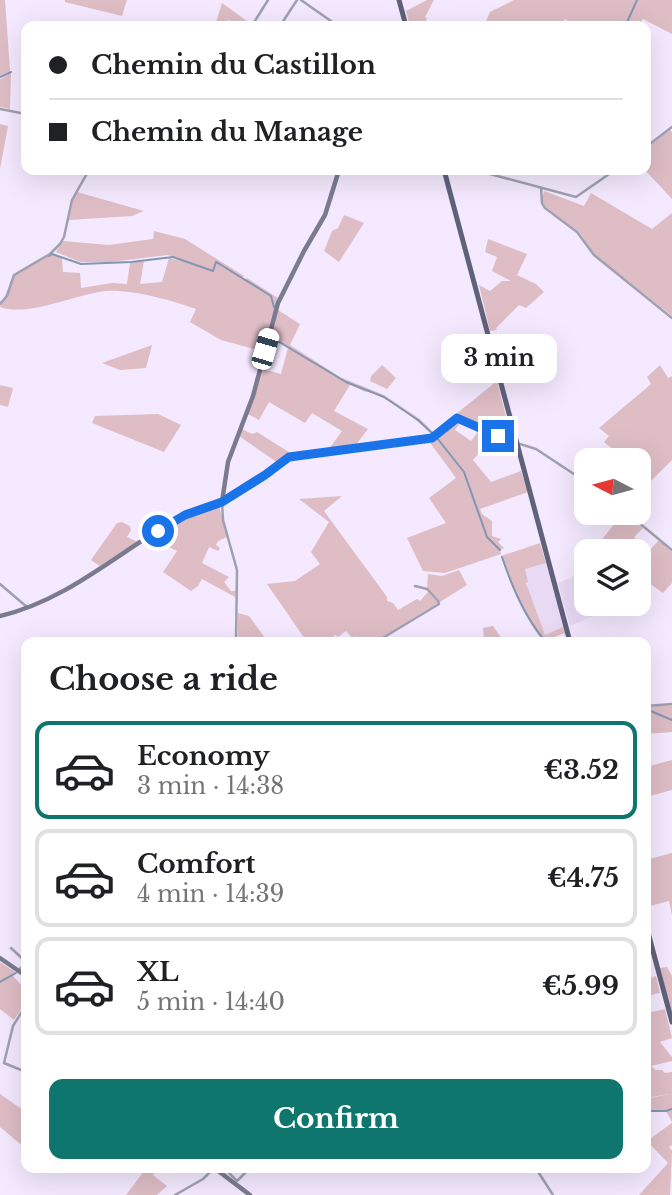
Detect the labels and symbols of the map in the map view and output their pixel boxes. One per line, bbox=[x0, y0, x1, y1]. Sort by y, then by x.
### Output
car bbox=[250, 326, 281, 372]
callout: 3 min bbox=[440, 334, 556, 384]
route end bbox=[482, 420, 514, 452]
north arrow bbox=[574, 448, 651, 525]
route start bbox=[142, 515, 174, 547]

